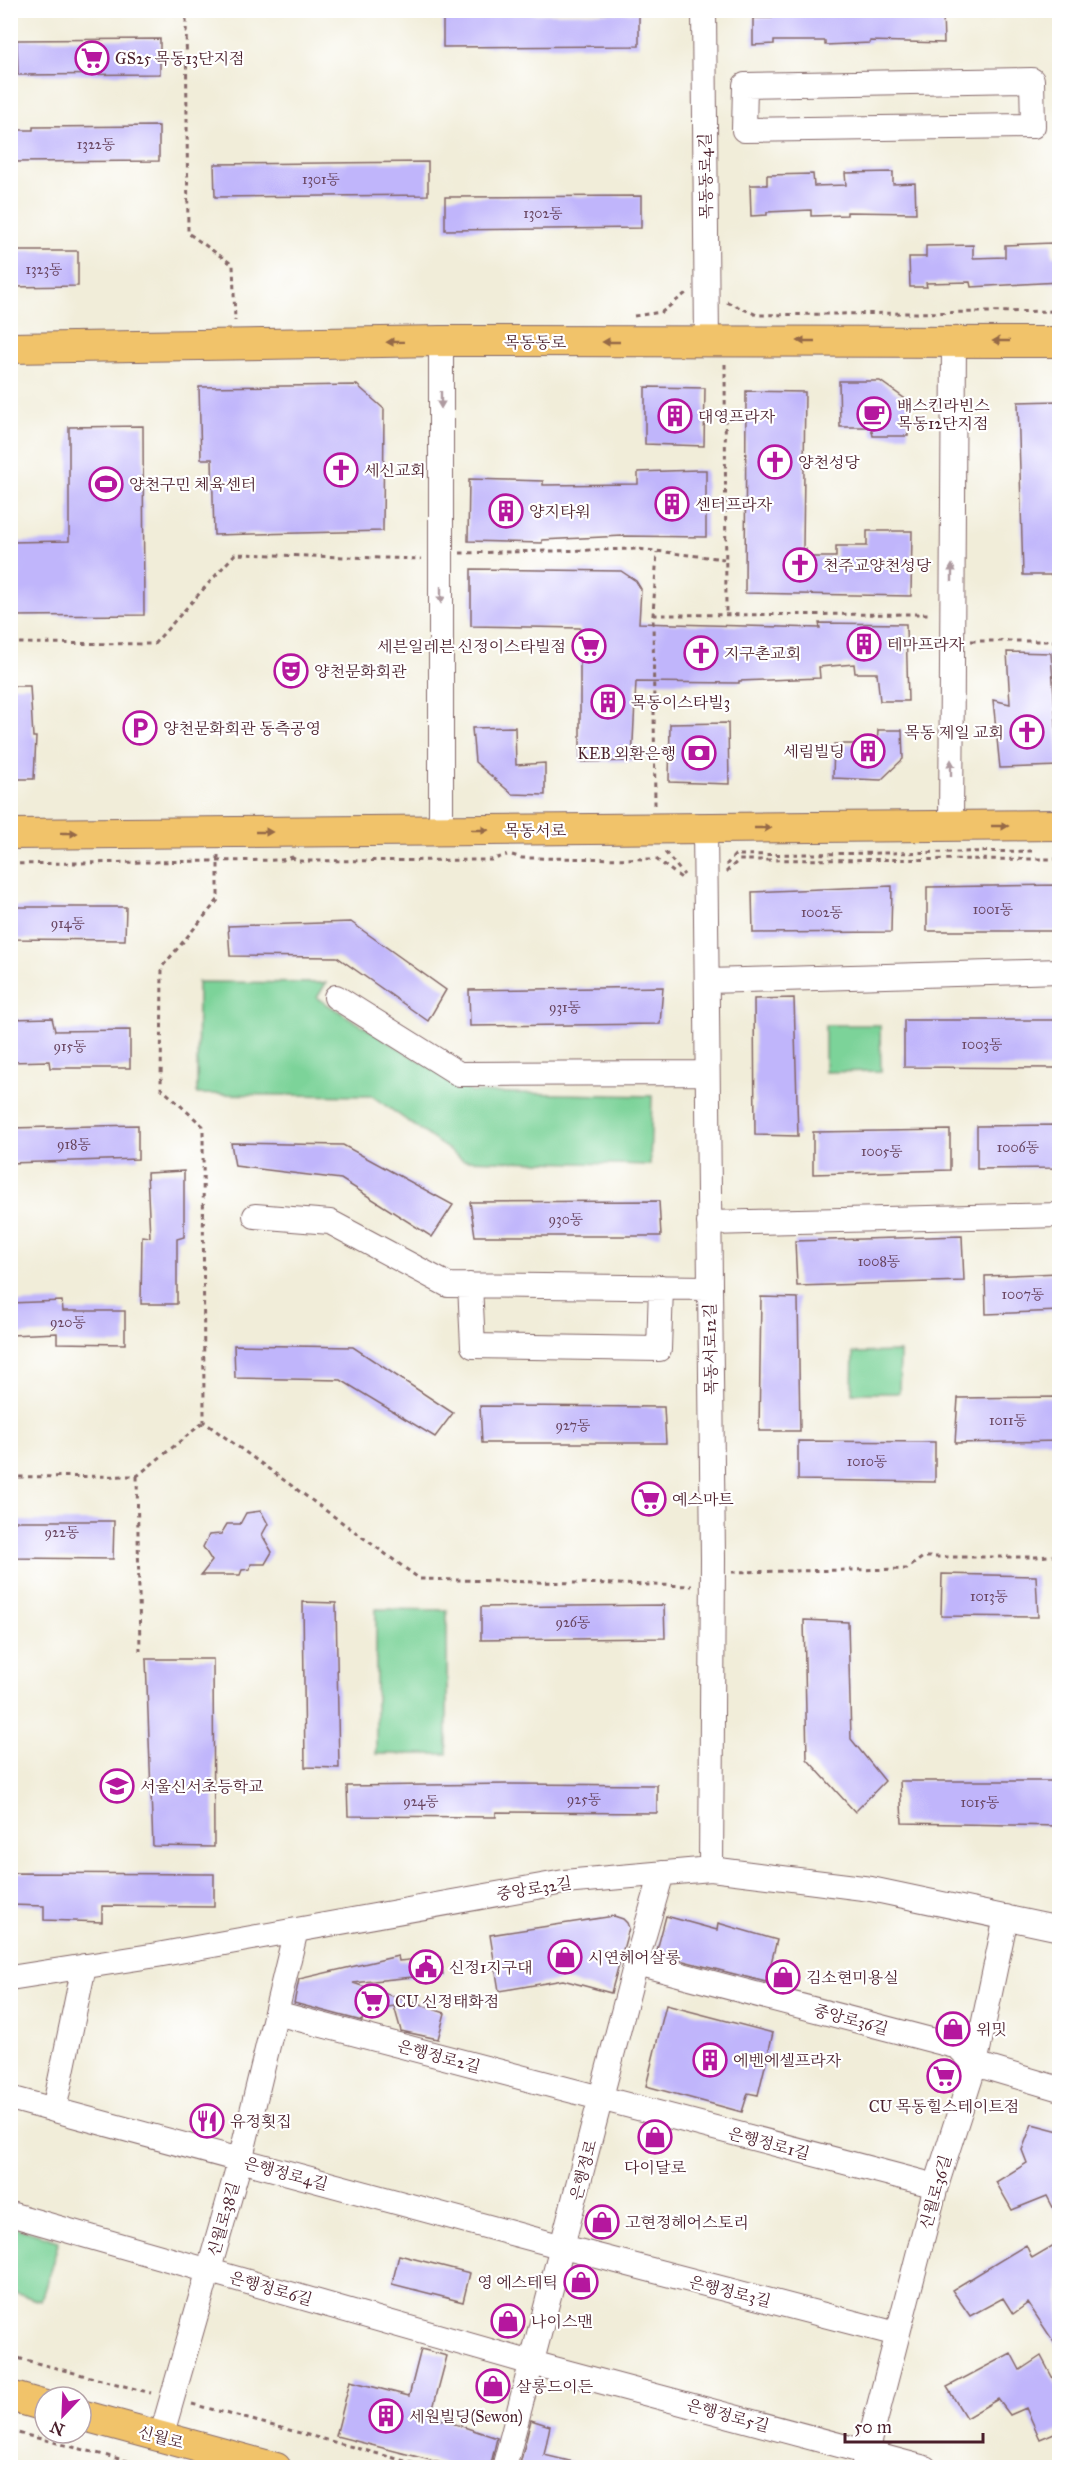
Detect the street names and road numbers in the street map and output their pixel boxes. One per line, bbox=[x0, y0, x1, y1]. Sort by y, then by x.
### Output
street label: 목동동로4길 bbox=[695, 133, 716, 219]
street label: 목동동로 bbox=[504, 333, 566, 352]
street label: 목동서로 bbox=[504, 821, 566, 840]
street label: 목동서로12길 bbox=[700, 1303, 721, 1395]
street label: 중앙로32길 bbox=[495, 1873, 573, 1904]
street label: 중앙로36길 bbox=[811, 2000, 890, 2039]
street label: 은행정로2길 bbox=[395, 2036, 482, 2077]
street label: 은행정로1길 bbox=[726, 2123, 812, 2163]
street label: 은행정로 bbox=[566, 2137, 601, 2202]
street label: 은행정로4길 bbox=[242, 2153, 330, 2194]
street label: 신월로36길 bbox=[916, 2153, 955, 2231]
street label: 신월로38길 bbox=[204, 2180, 243, 2259]
street label: 은행정로6길 bbox=[227, 2268, 315, 2309]
street label: 은행정로3길 bbox=[687, 2272, 773, 2311]
street label: 은행정로5길 bbox=[684, 2395, 771, 2436]
street label: 신월로 bbox=[136, 2422, 186, 2453]

